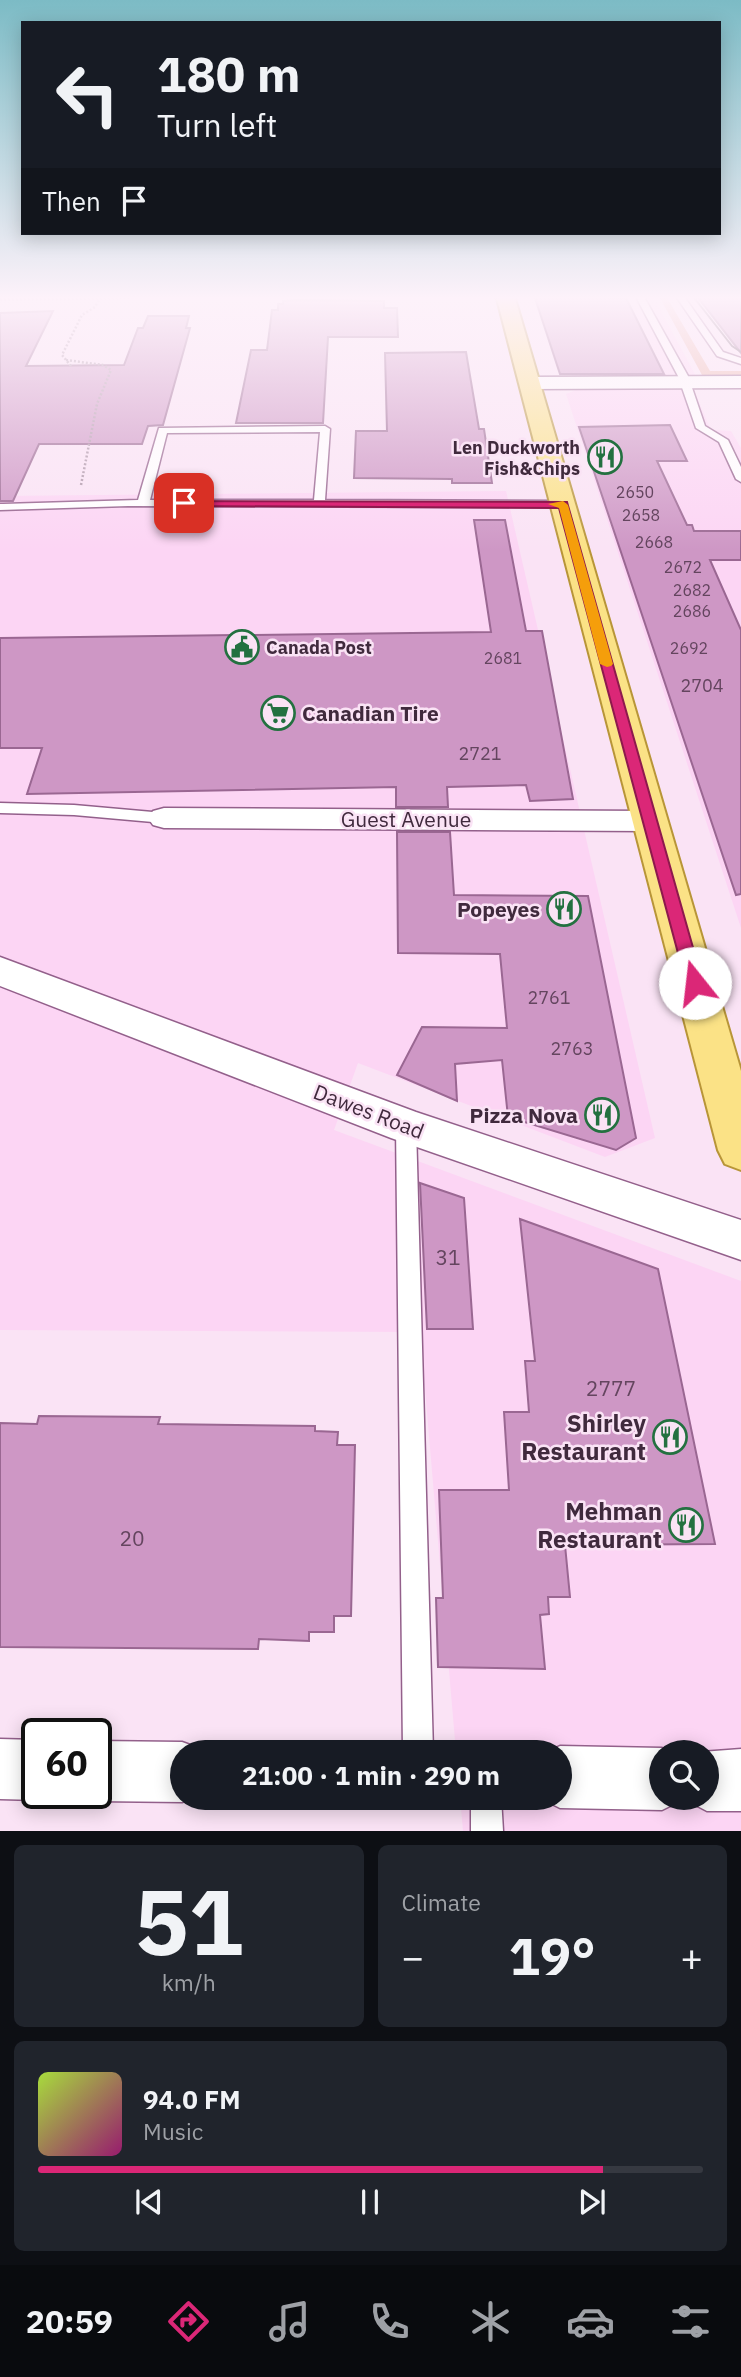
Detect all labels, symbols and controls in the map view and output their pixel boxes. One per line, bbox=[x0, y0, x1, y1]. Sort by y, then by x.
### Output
text: 180 m bbox=[157, 42, 301, 105]
icon: left bbox=[42, 49, 133, 140]
text: Turn left bbox=[157, 104, 277, 146]
icon: arrive bbox=[115, 182, 153, 220]
text: Then bbox=[42, 184, 101, 218]
place label: Len Duckworth Fish&Chips bbox=[453, 436, 580, 480]
restaurant icon: Len Duckworth Fish&Chips bbox=[586, 438, 624, 476]
pin bbox=[154, 473, 214, 533]
house number: 2650 bbox=[616, 482, 654, 502]
icon: arrive bbox=[165, 484, 203, 522]
house number: 2658 bbox=[622, 505, 660, 525]
house number: 2668 bbox=[635, 532, 673, 552]
house number: 2672 bbox=[664, 557, 702, 577]
house number: 2682 bbox=[673, 580, 711, 600]
house number: 2686 bbox=[673, 601, 711, 621]
public building icon: Canada Post bbox=[223, 628, 261, 666]
place label: Canada Post bbox=[266, 636, 372, 659]
house number: 2692 bbox=[670, 638, 708, 658]
house number: 2681 bbox=[484, 648, 522, 668]
house number: 2704 bbox=[680, 674, 724, 697]
supermarket icon: Canadian Tire bbox=[259, 694, 297, 732]
place label: Canadian Tire bbox=[302, 699, 439, 727]
house number: 2721 bbox=[458, 742, 502, 765]
street label: Guest Avenue bbox=[341, 805, 471, 833]
restaurant icon: Popeyes bbox=[545, 890, 583, 928]
place label: Popeyes bbox=[457, 895, 540, 923]
position arrow bbox=[658, 946, 732, 1020]
house number: 2761 bbox=[527, 986, 571, 1009]
house number: 2763 bbox=[550, 1037, 594, 1060]
street label: Dawes Road bbox=[310, 1077, 428, 1145]
restaurant icon: Pizza Nova bbox=[583, 1096, 621, 1134]
place label: Pizza Nova bbox=[470, 1101, 578, 1129]
house number: 31 bbox=[435, 1243, 461, 1271]
house number: 2777 bbox=[586, 1374, 636, 1402]
place label: Shirley Restaurant bbox=[521, 1407, 646, 1467]
restaurant icon: Shirley Restaurant bbox=[651, 1418, 689, 1456]
place label: Mehman Restaurant bbox=[537, 1495, 662, 1555]
restaurant icon: Mehman Restaurant bbox=[667, 1506, 705, 1544]
house number: 20 bbox=[119, 1524, 145, 1552]
speed limit sign: 60 bbox=[21, 1718, 112, 1809]
map controls bbox=[649, 1740, 719, 1810]
button: search bbox=[649, 1740, 719, 1810]
text: 21:00 · 1 min · 290 m bbox=[242, 1758, 500, 1792]
text: 51 bbox=[134, 1862, 243, 1980]
text: Climate bbox=[402, 1887, 481, 1917]
text: 19° bbox=[509, 1922, 596, 1989]
text: − bbox=[402, 1932, 424, 1981]
text: + bbox=[680, 1932, 703, 1981]
text: km/h bbox=[162, 1967, 216, 1997]
text: 94.0 FM bbox=[143, 2082, 241, 2116]
text: Music bbox=[143, 2116, 203, 2146]
icon: previous bbox=[130, 2183, 168, 2221]
icon: pause bbox=[351, 2183, 389, 2221]
icon: next bbox=[573, 2183, 611, 2221]
icon: directions bbox=[164, 2297, 213, 2346]
icon: music bbox=[265, 2297, 314, 2346]
icon: phone bbox=[365, 2297, 414, 2346]
icon: climate bbox=[466, 2297, 515, 2346]
icon: car bbox=[566, 2297, 615, 2346]
icon: filters bbox=[666, 2297, 715, 2346]
text: 20:59 bbox=[26, 2300, 113, 2342]

